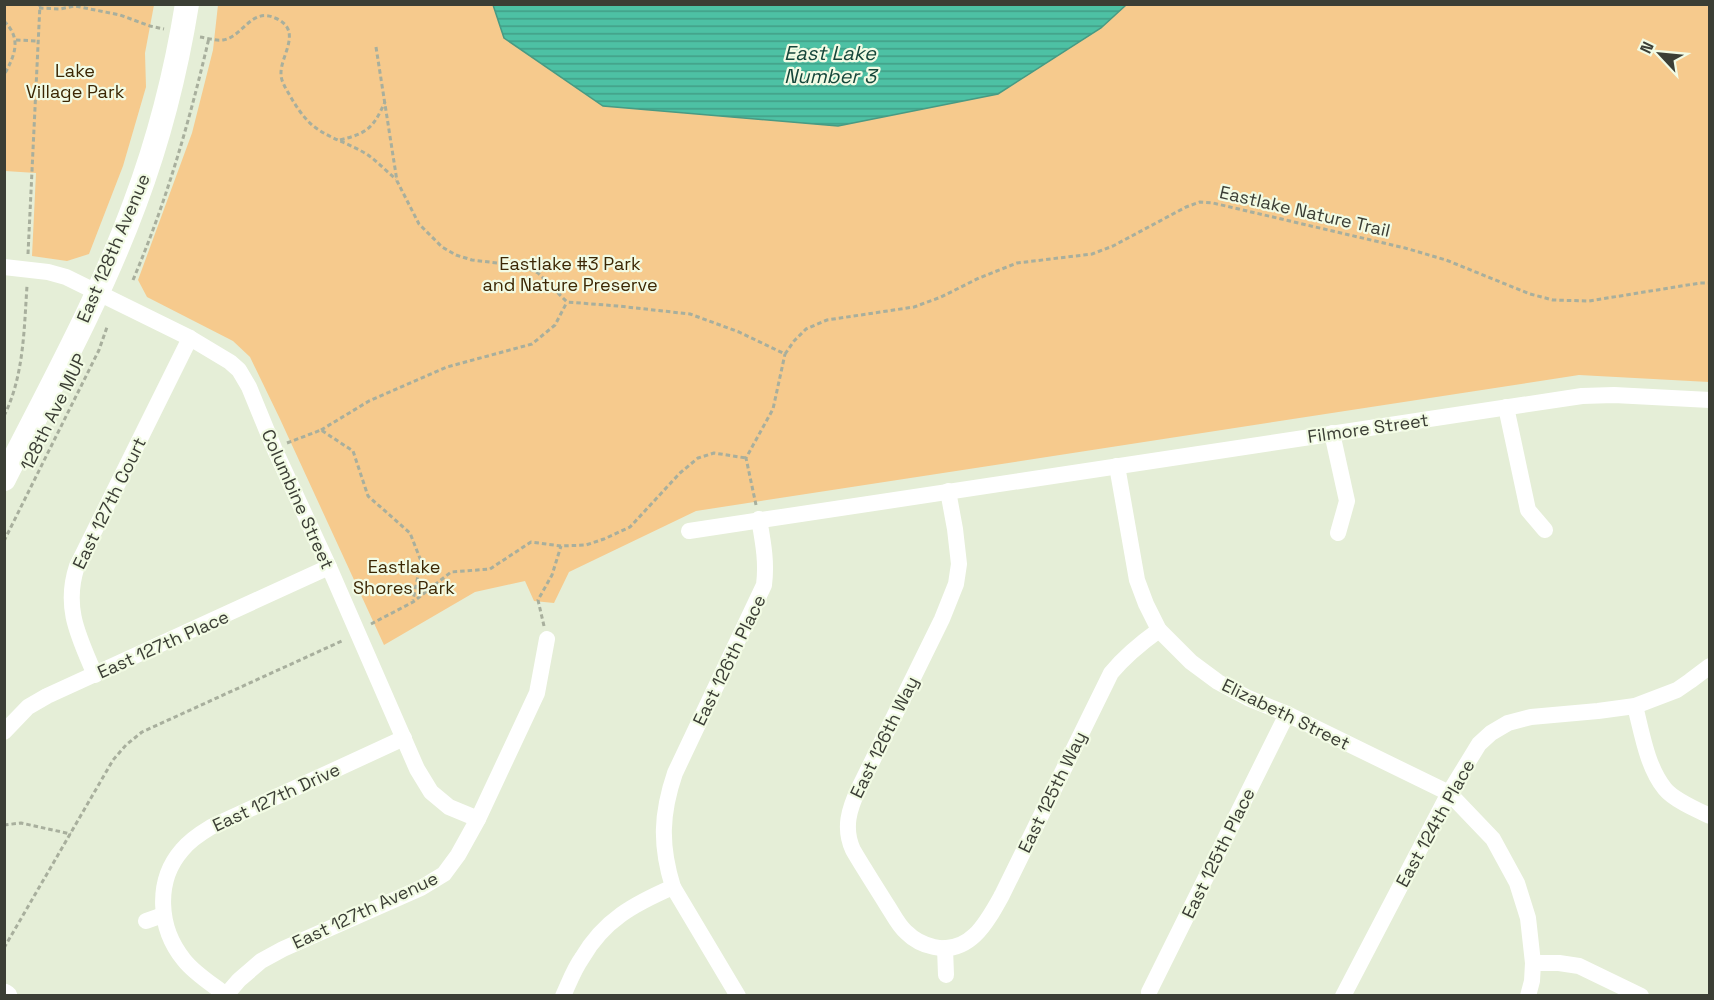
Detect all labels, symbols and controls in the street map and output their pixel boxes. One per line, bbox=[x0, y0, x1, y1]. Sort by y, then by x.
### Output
north arrow bbox=[1630, 24, 1690, 84]
text: N bbox=[1635, 38, 1659, 57]
water label: East Lake Number 3 bbox=[784, 40, 879, 89]
park label: Lake Village Park bbox=[26, 59, 125, 103]
street label: East 128th Avenue bbox=[71, 170, 155, 326]
street label: Eastlake Nature Trail bbox=[1217, 180, 1393, 242]
park label: Eastlake #3 Park and Nature Preserve bbox=[482, 252, 658, 296]
street label: 128th Ave MUP bbox=[15, 350, 91, 474]
street label: Filmore Street bbox=[1306, 408, 1430, 448]
street label: Columbine Street bbox=[257, 425, 339, 573]
street label: East 127th Court bbox=[67, 433, 151, 573]
park label: Eastlake Shores Park bbox=[353, 555, 455, 599]
street label: East 126th Place bbox=[687, 591, 771, 729]
street label: East 127th Place bbox=[94, 605, 232, 683]
street label: East 126th Way bbox=[845, 672, 923, 802]
street label: Elizabeth Street bbox=[1218, 673, 1354, 755]
street label: East 125th Way bbox=[1013, 728, 1091, 856]
street label: East 124th Place bbox=[1390, 755, 1480, 891]
street label: East 127th Drive bbox=[209, 757, 343, 837]
street label: East 125th Place bbox=[1176, 784, 1260, 922]
street label: East 127th Avenue bbox=[288, 866, 442, 954]

